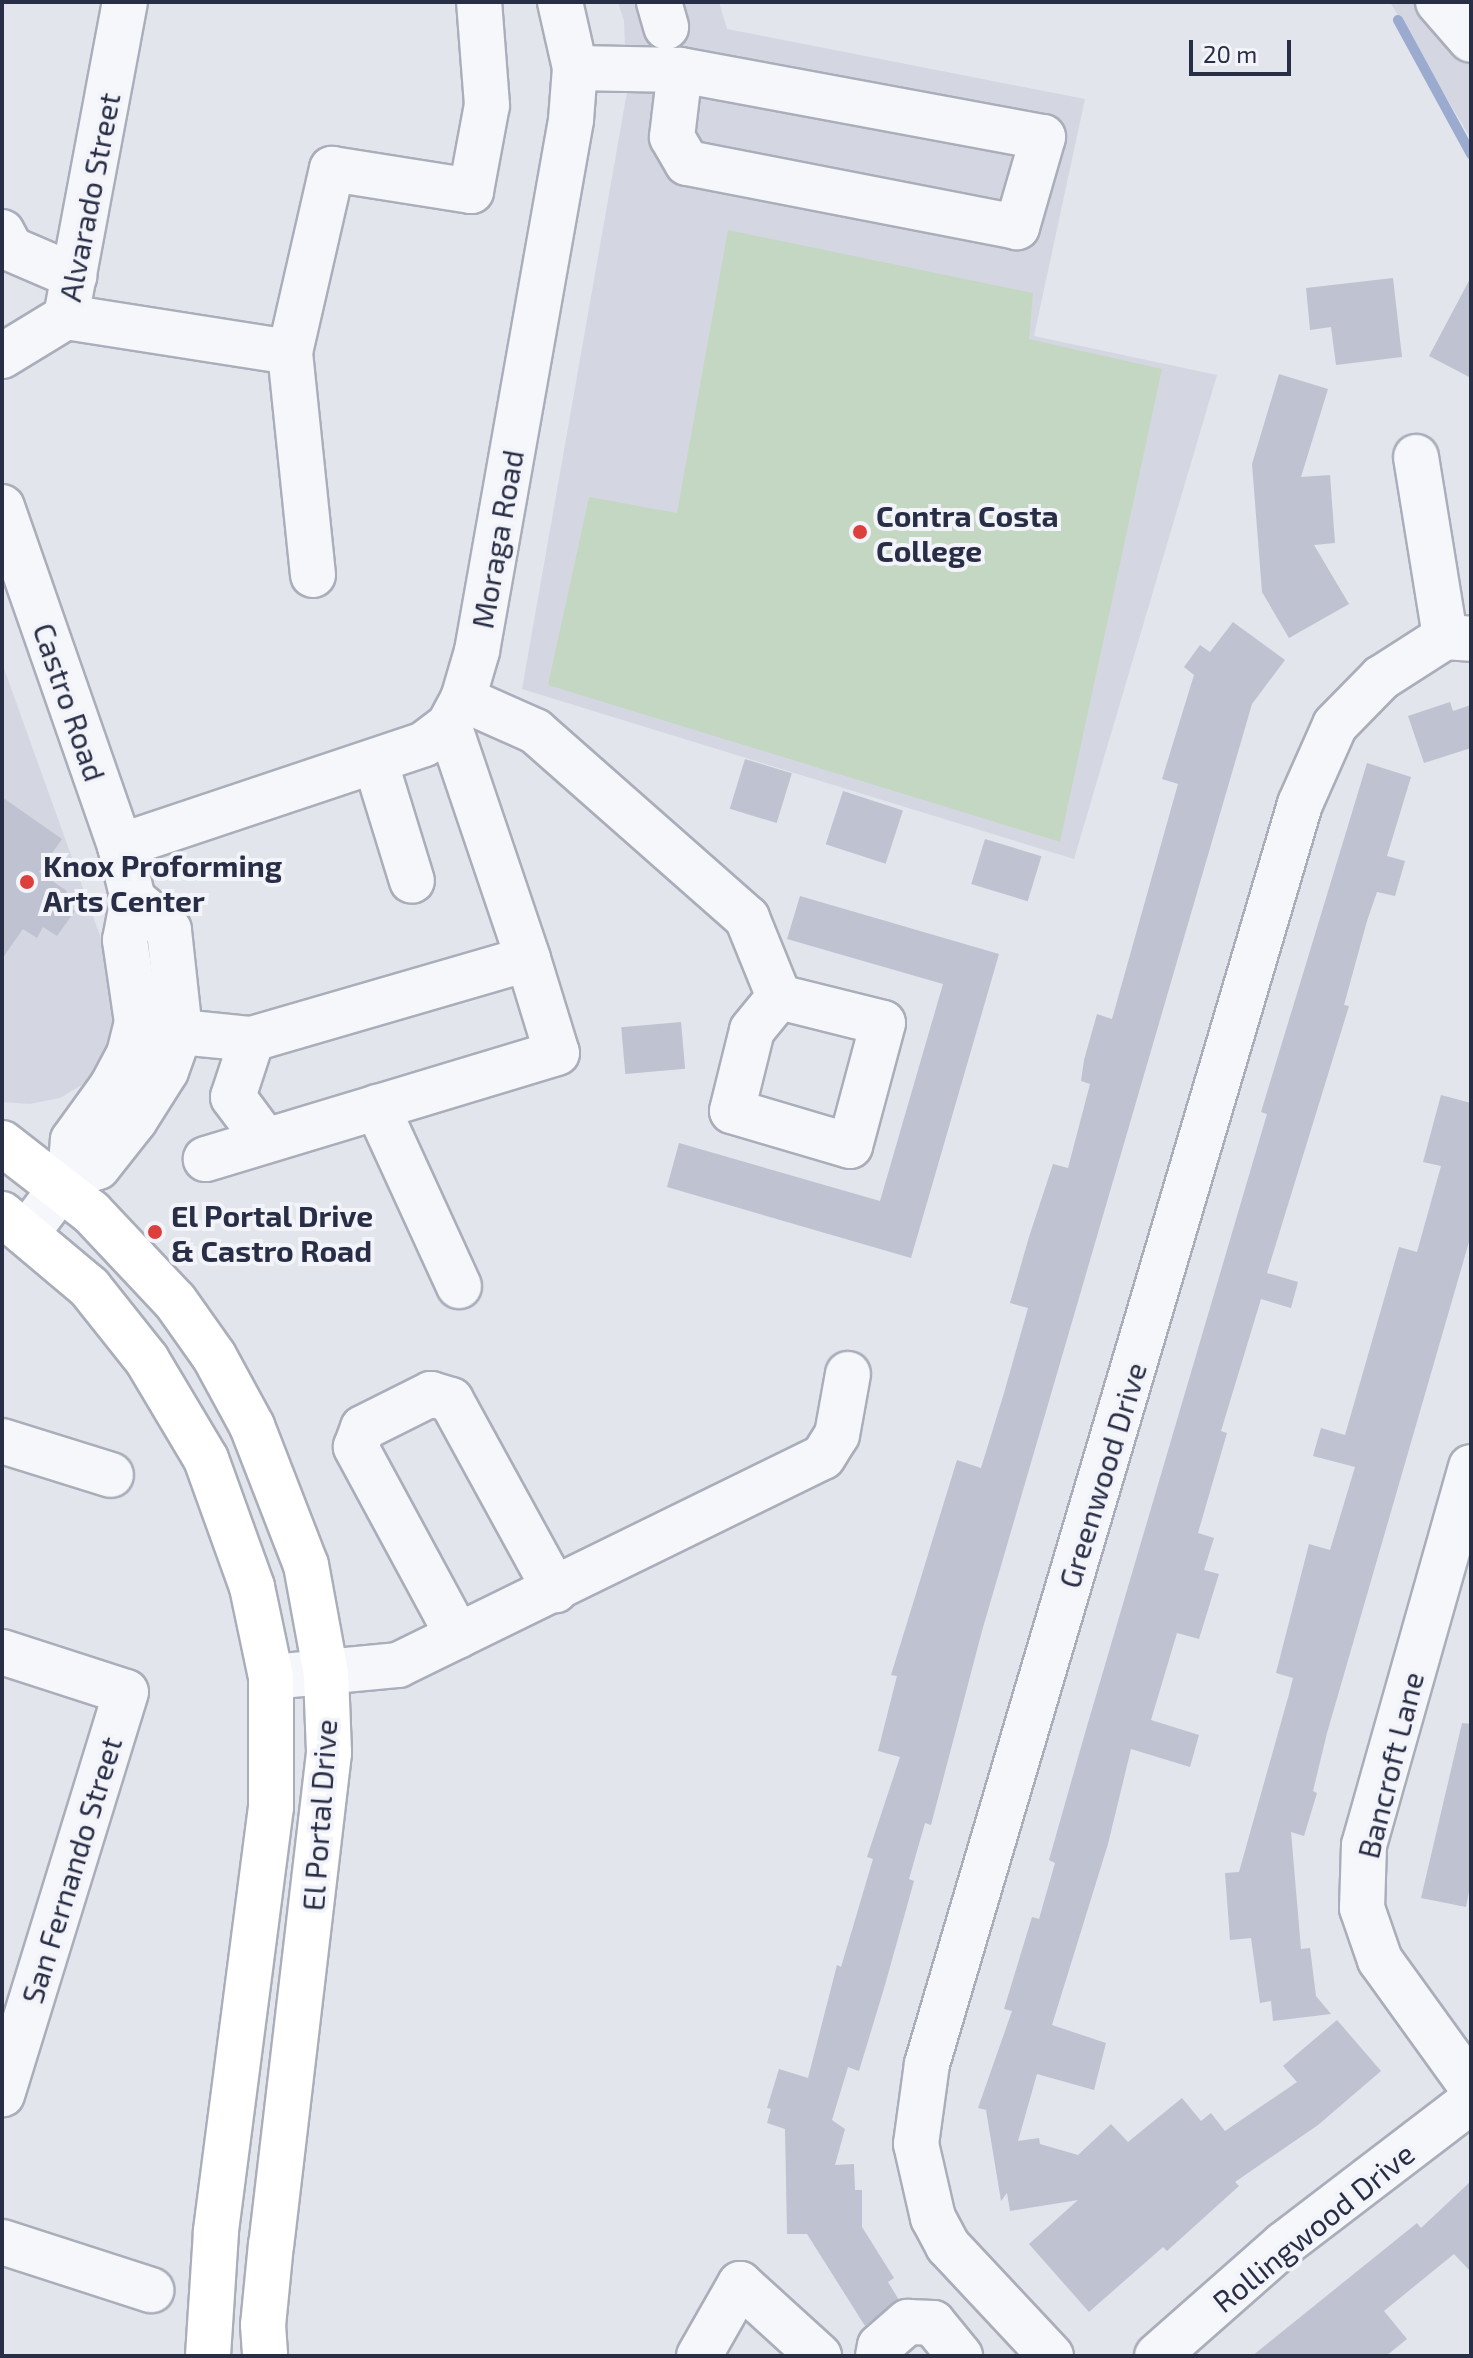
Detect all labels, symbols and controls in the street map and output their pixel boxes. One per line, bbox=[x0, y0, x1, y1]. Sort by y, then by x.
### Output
scale bar bbox=[1193, 24, 1295, 74]
text: 20 m bbox=[1203, 39, 1257, 68]
street label: Alvarado Street bbox=[51, 90, 127, 304]
street label: Moraga Road bbox=[464, 447, 530, 631]
place label: Contra Costa College bbox=[876, 497, 1059, 568]
marker: Contra Costa College bbox=[851, 523, 869, 541]
street label: Castro Road bbox=[26, 618, 114, 786]
place label: Knox Proforming Arts Center bbox=[43, 847, 282, 918]
marker: Knox Proforming Arts Center bbox=[18, 873, 36, 891]
place label: El Portal Drive & Castro Road bbox=[171, 1197, 375, 1268]
marker: El Portal Drive & Castro Road bbox=[146, 1223, 164, 1241]
street label: Greenwood Drive bbox=[1051, 1358, 1153, 1592]
street label: Bancroft Lane bbox=[1349, 1668, 1431, 1862]
street label: El Portal Drive bbox=[294, 1717, 344, 1913]
street label: San Fernando Street bbox=[13, 1732, 129, 2008]
street label: Rollingwood Drive bbox=[1205, 2135, 1421, 2319]

